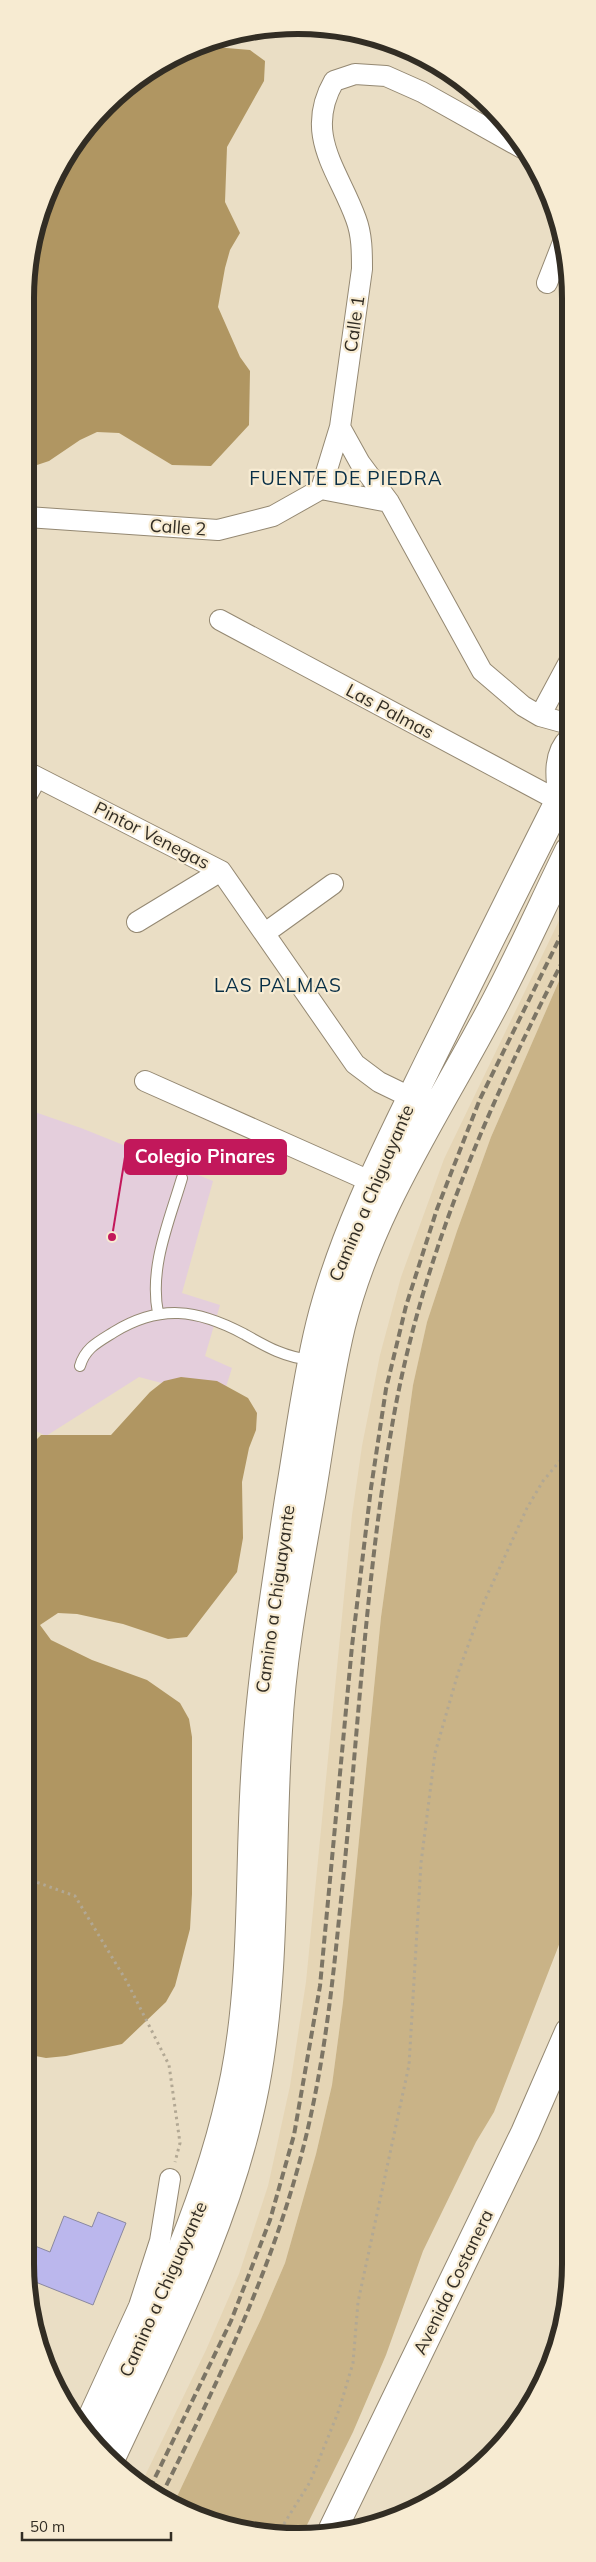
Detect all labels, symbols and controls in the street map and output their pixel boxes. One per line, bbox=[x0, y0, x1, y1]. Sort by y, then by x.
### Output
street label: Calle 1 bbox=[339, 294, 369, 354]
district label: FUENTE DE PIEDRA bbox=[249, 466, 443, 490]
street label: Calle 2 bbox=[149, 514, 207, 540]
street label: Las Palmas bbox=[342, 678, 438, 744]
street label: Pintor Venegas bbox=[90, 796, 214, 874]
district label: LAS PALMAS bbox=[214, 973, 342, 997]
street label: Camino a Chiguayante bbox=[323, 1101, 419, 1285]
callout: Colegio Pinares bbox=[125, 1140, 286, 1174]
text: Colegio Pinares bbox=[135, 1144, 275, 1168]
street label: Camino a Chiguayante bbox=[250, 1503, 300, 1695]
street label: Camino a Chiguayante bbox=[114, 2198, 212, 2380]
street label: Avenida Costanera bbox=[408, 2206, 498, 2358]
scale bar bbox=[22, 2510, 171, 2542]
text: 50 m bbox=[30, 2517, 65, 2536]

